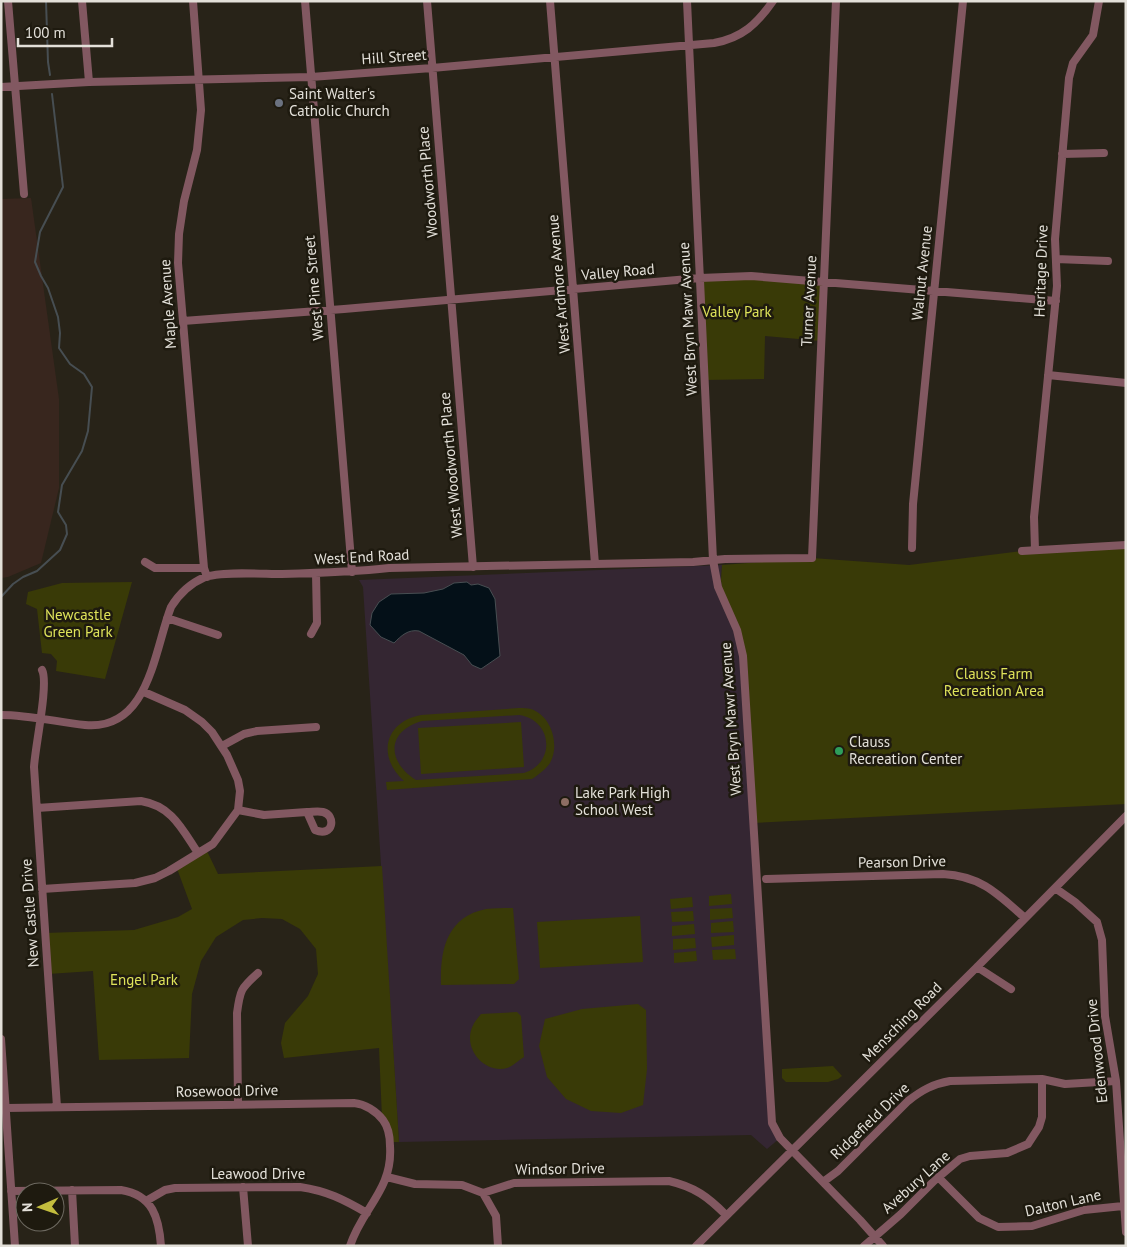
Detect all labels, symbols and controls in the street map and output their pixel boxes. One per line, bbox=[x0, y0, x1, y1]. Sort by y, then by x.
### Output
scale bar bbox=[18, 15, 111, 47]
text: 100 m bbox=[25, 23, 66, 42]
street label: Hill Street bbox=[361, 45, 427, 68]
place label: Saint Walter's Catholic Church bbox=[289, 84, 390, 120]
marker: Saint Walter's Catholic Church bbox=[273, 97, 285, 109]
street label: Woodworth Place bbox=[413, 125, 442, 239]
street label: West Ardmore Avenue bbox=[543, 214, 574, 354]
street label: Heritage Drive bbox=[1029, 224, 1052, 318]
street label: Walnut Avenue bbox=[907, 225, 936, 321]
street label: West Pine Street bbox=[299, 235, 328, 341]
street label: West Bryn Mawr Avenue bbox=[674, 242, 701, 396]
street label: Turner Avenue bbox=[797, 255, 820, 347]
street label: Maple Avenue bbox=[155, 259, 180, 349]
street label: Valley Road bbox=[580, 259, 655, 284]
park label: Valley Park bbox=[701, 302, 772, 321]
street label: West Woodworth Place bbox=[435, 391, 466, 539]
street label: West End Road bbox=[314, 545, 410, 568]
park label: Newcastle Green Park bbox=[43, 605, 113, 641]
street label: West Bryn Mawr Avenue bbox=[716, 642, 745, 796]
park label: Clauss Farm Recreation Area bbox=[944, 664, 1044, 700]
place label: Clauss Recreation Center bbox=[849, 732, 962, 768]
marker: Clauss Recreation Center bbox=[833, 745, 845, 757]
place label: Lake Park High School West bbox=[575, 783, 670, 819]
marker: Lake Park High School West bbox=[559, 796, 571, 808]
street label: Pearson Drive bbox=[858, 851, 946, 872]
street label: New Castle Drive bbox=[16, 858, 43, 968]
park label: Engel Park bbox=[110, 970, 179, 989]
street label: Mensching Road bbox=[858, 978, 945, 1065]
street label: Edenwood Drive bbox=[1082, 998, 1111, 1104]
street label: Ridgefield Drive bbox=[826, 1078, 913, 1163]
street label: Rosewood Drive bbox=[176, 1080, 278, 1101]
street label: Avebury Lane bbox=[878, 1146, 954, 1217]
street label: Windsor Drive bbox=[515, 1158, 605, 1179]
street label: Leawood Drive bbox=[211, 1164, 305, 1183]
north arrow bbox=[15, 1182, 65, 1232]
street label: Dalton Lane bbox=[1023, 1185, 1103, 1220]
text: N bbox=[18, 1203, 36, 1212]

